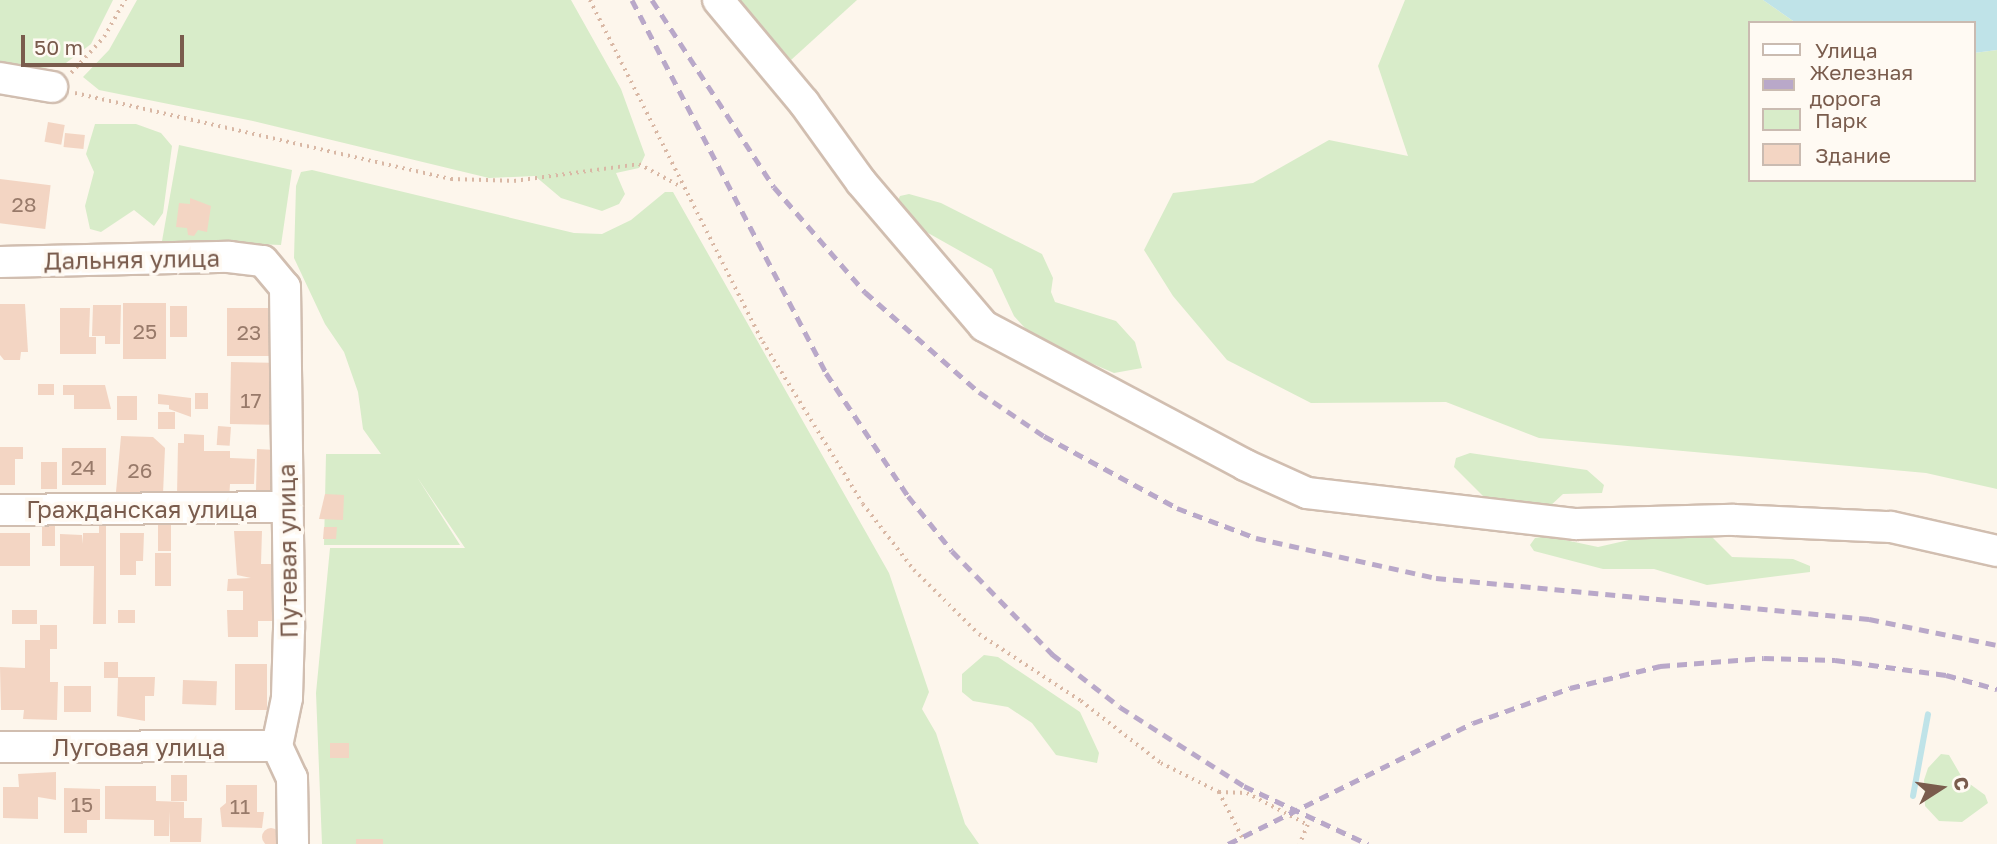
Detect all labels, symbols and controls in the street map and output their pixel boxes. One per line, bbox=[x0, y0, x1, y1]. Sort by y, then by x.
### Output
scale bar bbox=[24, 21, 187, 65]
legend bbox=[1748, 21, 1976, 182]
text: 50 m bbox=[34, 34, 83, 60]
text: Улица bbox=[1815, 37, 1878, 63]
text: Железная дорога bbox=[1809, 59, 1913, 111]
text: Парк bbox=[1815, 107, 1868, 133]
text: Здание bbox=[1815, 142, 1891, 168]
house number: 28 bbox=[12, 191, 36, 217]
street label: Дальняя улица bbox=[44, 243, 220, 275]
house number: 25 bbox=[133, 318, 157, 344]
house number: 23 bbox=[237, 319, 261, 345]
house number: 17 bbox=[240, 387, 262, 413]
house number: 24 bbox=[71, 454, 95, 480]
house number: 26 bbox=[128, 457, 152, 483]
street label: Путевая улица bbox=[271, 464, 303, 638]
street label: Гражданская улица bbox=[26, 495, 258, 523]
street label: Луговая улица bbox=[53, 733, 225, 761]
north arrow bbox=[1906, 753, 1976, 823]
text: С bbox=[1949, 775, 1975, 793]
house number: 15 bbox=[71, 791, 93, 817]
house number: 11 bbox=[230, 793, 250, 819]

